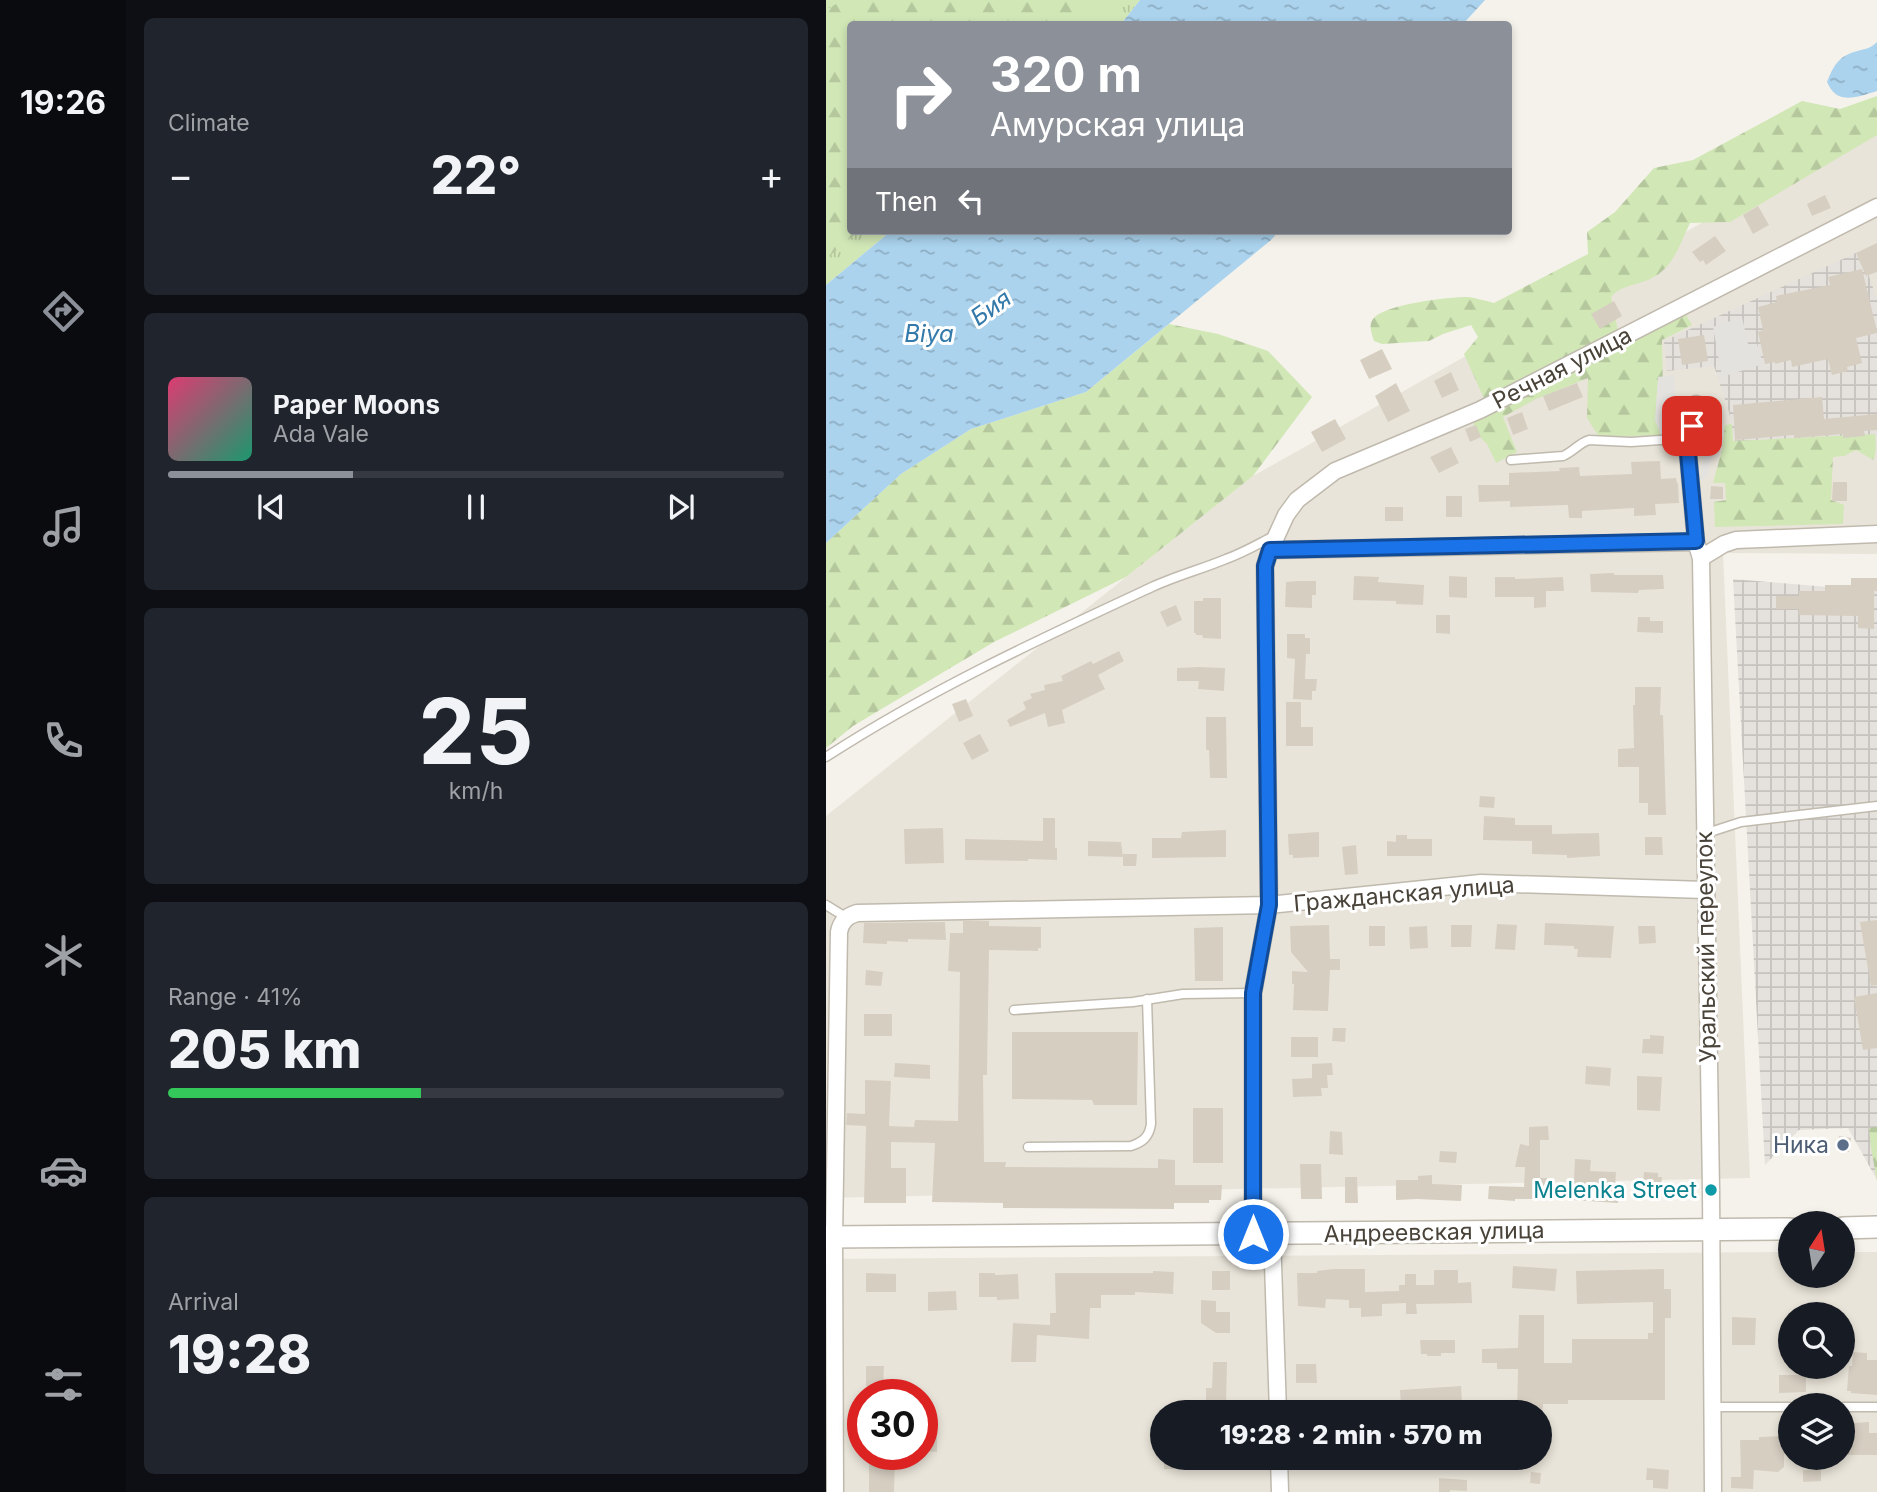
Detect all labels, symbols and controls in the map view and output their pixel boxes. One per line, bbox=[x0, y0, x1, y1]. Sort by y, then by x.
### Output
text: 320 m bbox=[990, 45, 1142, 104]
icon: right bbox=[875, 49, 966, 140]
text: 19:26 bbox=[20, 83, 106, 122]
text: Амурская улица bbox=[990, 105, 1246, 144]
text: Climate bbox=[168, 109, 250, 137]
text: 22° bbox=[431, 144, 521, 207]
text: − bbox=[168, 152, 193, 198]
text: + bbox=[759, 152, 784, 198]
icon: left bbox=[952, 182, 990, 220]
text: Then bbox=[875, 186, 938, 217]
water label: Бия bbox=[965, 283, 1017, 332]
icon: directions bbox=[39, 287, 88, 336]
water label: Biya bbox=[904, 319, 954, 348]
street label: Речная улица bbox=[1488, 321, 1636, 415]
text: Paper Moons bbox=[273, 389, 440, 420]
pin bbox=[1662, 396, 1722, 456]
icon: arrive bbox=[1673, 407, 1711, 445]
text: Ada Vale bbox=[273, 420, 369, 448]
icon: previous bbox=[252, 488, 290, 526]
icon: pause bbox=[457, 488, 495, 526]
icon: next bbox=[662, 488, 700, 526]
icon: music bbox=[39, 502, 88, 551]
text: 25 bbox=[418, 676, 534, 786]
icon: phone bbox=[39, 716, 88, 765]
text: km/h bbox=[449, 777, 503, 805]
street label: Уральский переулок bbox=[1690, 831, 1722, 1063]
street label: Гражданская улица bbox=[1292, 870, 1516, 918]
icon: climate bbox=[39, 931, 88, 980]
text: Range · 41% bbox=[168, 983, 303, 1011]
text: 205 km bbox=[168, 1018, 361, 1081]
place label: Ника bbox=[1773, 1131, 1829, 1159]
marker: Ника bbox=[1835, 1137, 1851, 1153]
icon: car bbox=[39, 1146, 88, 1195]
place label: Melenka Street bbox=[1533, 1176, 1697, 1204]
marker: Melenka Street bbox=[1703, 1182, 1719, 1198]
position arrow bbox=[1216, 1197, 1290, 1271]
north arrow bbox=[1778, 1211, 1855, 1288]
map controls bbox=[1778, 1211, 1855, 1470]
street label: Андреевская улица bbox=[1323, 1216, 1545, 1248]
text: Arrival bbox=[168, 1288, 239, 1316]
button: search bbox=[1778, 1302, 1855, 1379]
text: 19:28 bbox=[168, 1323, 311, 1386]
icon: filters bbox=[39, 1360, 88, 1409]
speed limit sign: 30 bbox=[847, 1379, 938, 1470]
button: layers bbox=[1778, 1393, 1855, 1470]
text: 19:28 · 2 min · 570 m bbox=[1220, 1419, 1482, 1450]

